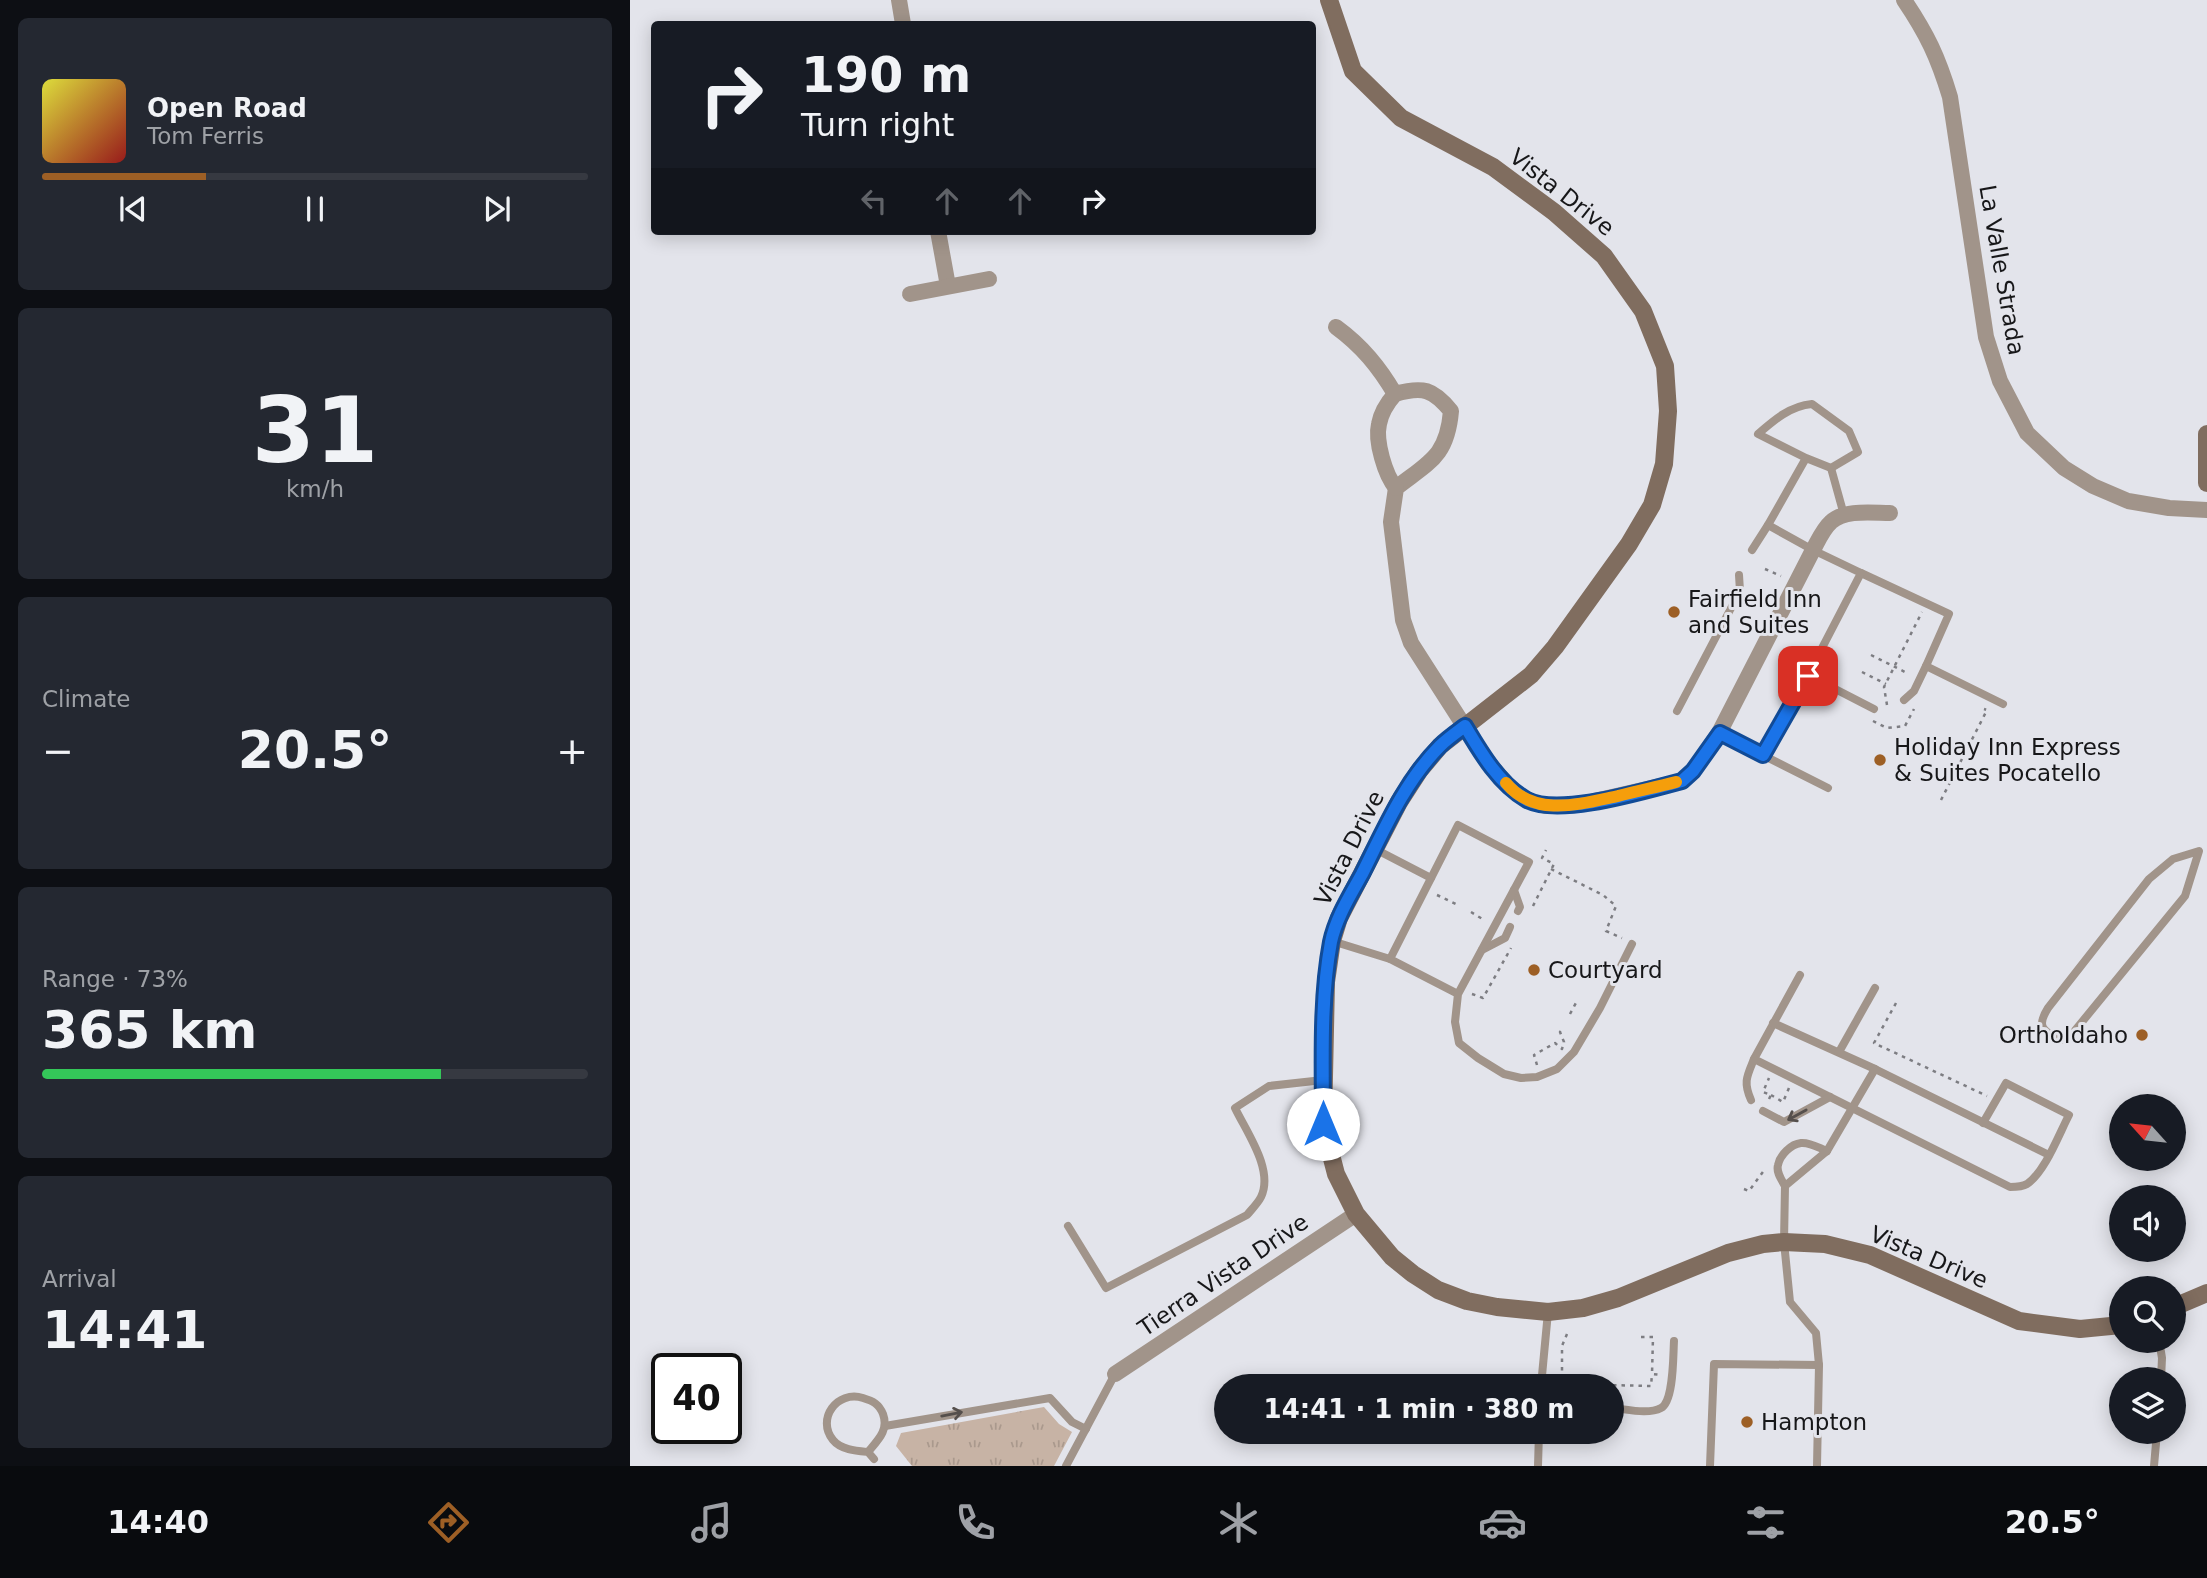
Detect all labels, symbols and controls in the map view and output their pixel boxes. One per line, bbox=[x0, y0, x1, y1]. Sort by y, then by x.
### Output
text: 190 m bbox=[801, 47, 971, 104]
icon: right bbox=[686, 49, 777, 140]
text: Open Road bbox=[147, 93, 307, 123]
text: Turn right bbox=[801, 106, 954, 144]
text: Tom Ferris bbox=[147, 123, 264, 149]
street label: Vista Drive bbox=[1505, 143, 1619, 241]
icon: left bbox=[855, 182, 893, 220]
icon: ahead bbox=[928, 182, 966, 220]
icon: ahead bbox=[1001, 182, 1039, 220]
icon: right bbox=[1074, 182, 1112, 220]
street label: La Valle Strada bbox=[1974, 183, 2030, 357]
icon: previous bbox=[114, 190, 152, 228]
icon: pause bbox=[296, 190, 334, 228]
icon: next bbox=[478, 190, 516, 228]
text: 31 bbox=[252, 378, 378, 483]
text: km/h bbox=[286, 476, 344, 502]
place label: Fairfield Inn and Suites bbox=[1688, 586, 1822, 638]
marker: Fairfield Inn and Suites bbox=[1666, 604, 1682, 620]
pin bbox=[1778, 646, 1838, 706]
icon: arrive bbox=[1789, 657, 1827, 695]
text: Climate bbox=[42, 686, 131, 712]
text: 20.5° bbox=[238, 720, 392, 780]
text: − bbox=[42, 729, 74, 773]
text: + bbox=[556, 729, 588, 773]
place label: Holiday Inn Express & Suites Pocatello bbox=[1894, 734, 2121, 786]
marker: Holiday Inn Express & Suites Pocatello bbox=[1872, 752, 1888, 768]
street label: Vista Drive bbox=[1309, 786, 1389, 910]
place label: Courtyard bbox=[1548, 957, 1663, 983]
marker: Courtyard bbox=[1526, 962, 1542, 978]
text: Range · 73% bbox=[42, 966, 188, 992]
text: 365 km bbox=[42, 1000, 257, 1060]
place label: OrthoIdaho bbox=[1999, 1022, 2128, 1048]
marker: OrthoIdaho bbox=[2134, 1027, 2150, 1043]
position arrow bbox=[1286, 1087, 1360, 1161]
north arrow bbox=[2109, 1094, 2186, 1171]
map controls bbox=[2109, 1094, 2186, 1444]
one-way arrow bbox=[1787, 1108, 1807, 1122]
button: sound bbox=[2109, 1185, 2186, 1262]
street label: Tierra Vista Drive bbox=[1132, 1209, 1313, 1342]
street label: Vista Drive bbox=[1866, 1221, 1992, 1293]
text: Arrival bbox=[42, 1266, 117, 1292]
button: search bbox=[2109, 1276, 2186, 1353]
text: 14:41 bbox=[42, 1300, 208, 1360]
speed limit sign: 40 bbox=[651, 1353, 742, 1444]
button: layers bbox=[2109, 1367, 2186, 1444]
text: 14:41 · 1 min · 380 m bbox=[1264, 1394, 1574, 1424]
one-way arrow bbox=[940, 1407, 963, 1421]
place label: Hampton bbox=[1761, 1409, 1867, 1435]
marker: Hampton bbox=[1739, 1414, 1755, 1430]
icon: directions bbox=[424, 1498, 473, 1547]
icon: music bbox=[687, 1498, 736, 1547]
icon: phone bbox=[951, 1498, 1000, 1547]
icon: climate bbox=[1214, 1498, 1263, 1547]
icon: car bbox=[1478, 1498, 1527, 1547]
icon: filters bbox=[1741, 1498, 1790, 1547]
text: 14:40 bbox=[107, 1503, 209, 1541]
text: 20.5° bbox=[2005, 1503, 2100, 1541]

